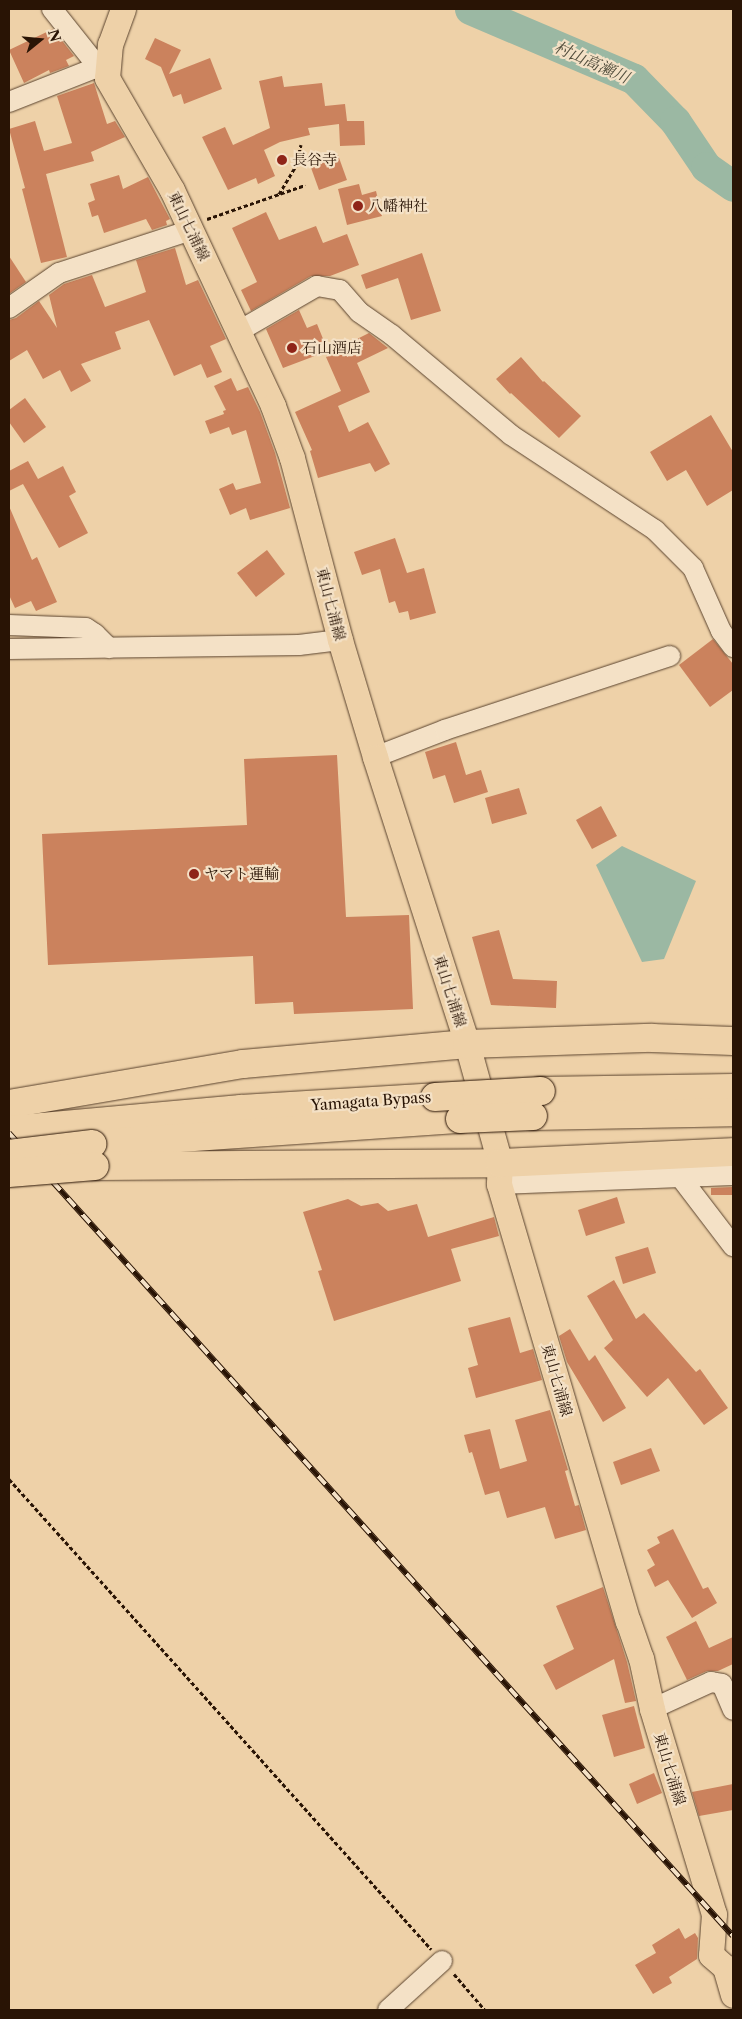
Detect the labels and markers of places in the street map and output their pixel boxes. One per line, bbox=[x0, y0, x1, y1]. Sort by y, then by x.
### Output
place label: 長谷寺 bbox=[292, 151, 337, 169]
marker: 長谷寺 bbox=[276, 154, 288, 166]
place label: 八幡神社 bbox=[368, 197, 428, 215]
marker: 八幡神社 bbox=[352, 200, 364, 212]
place label: 石山酒店 bbox=[302, 339, 362, 357]
marker: 石山酒店 bbox=[286, 342, 298, 354]
place label: ヤマト運輸 bbox=[204, 865, 279, 883]
marker: ヤマト運輸 bbox=[188, 868, 200, 880]

